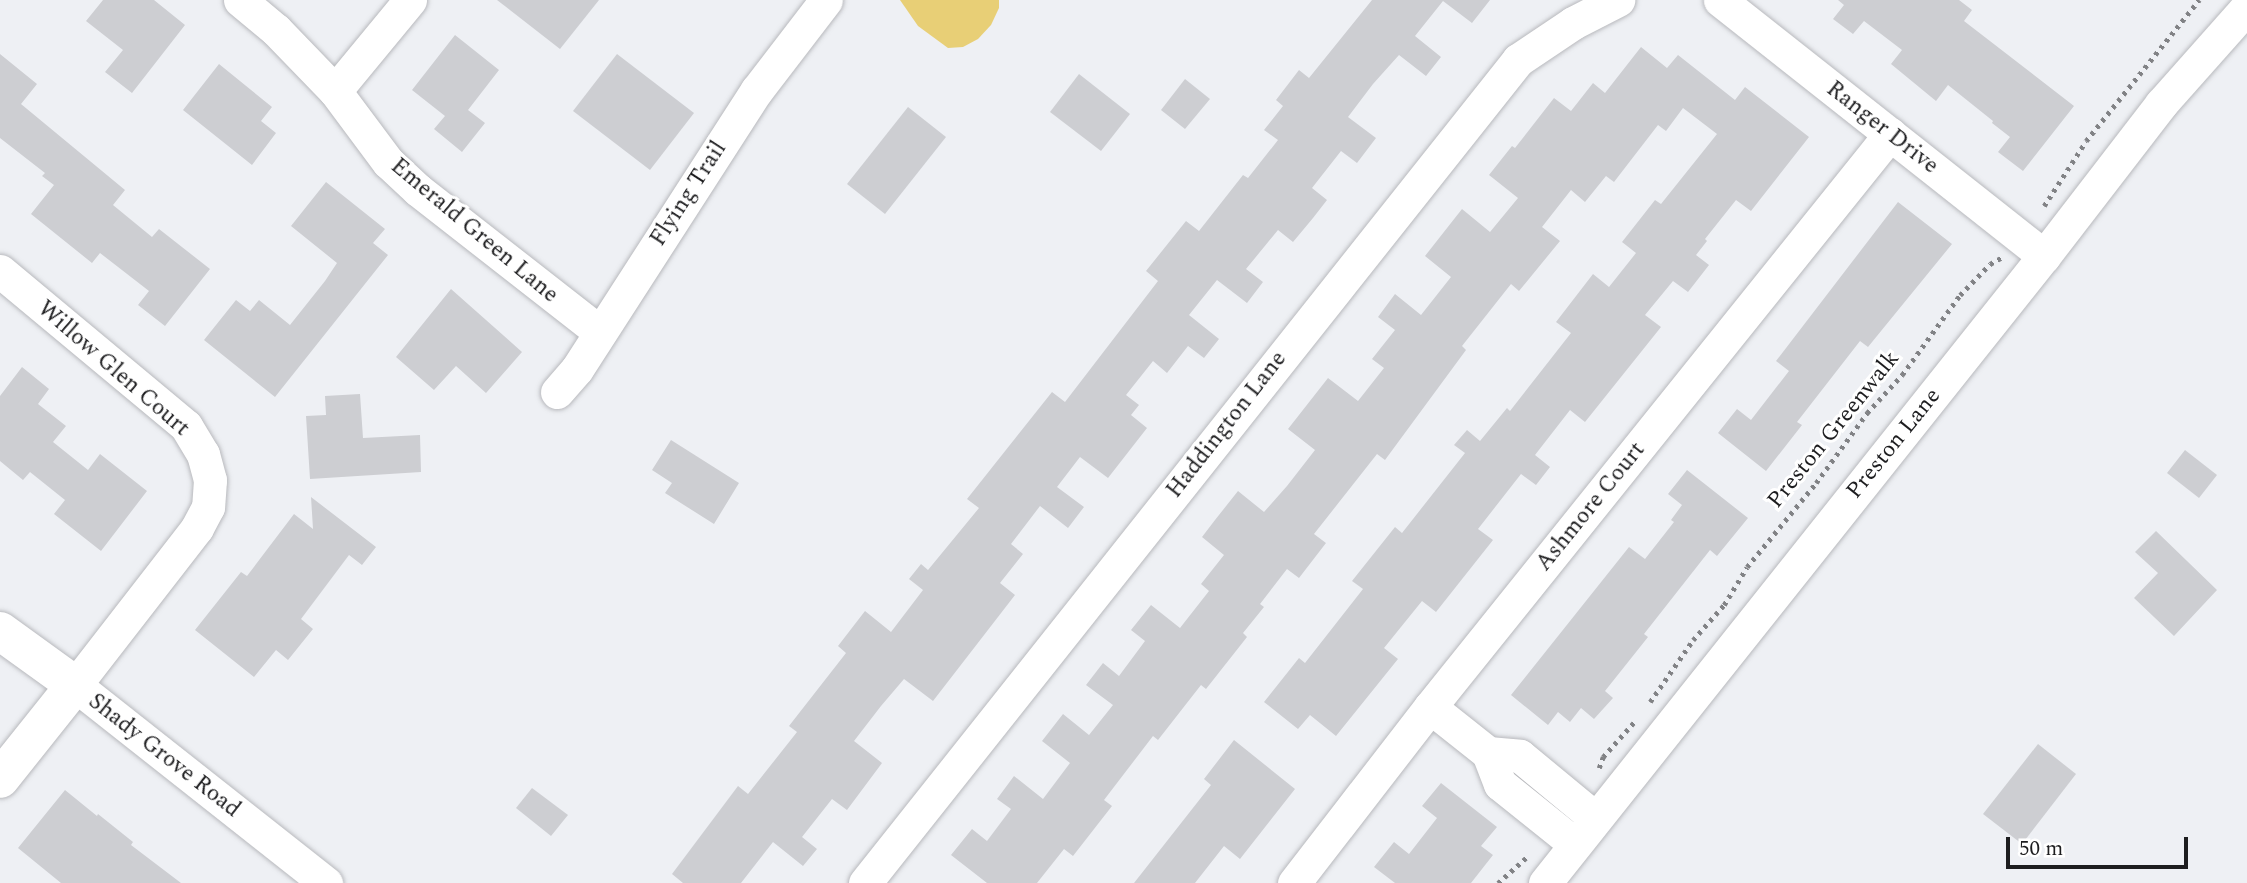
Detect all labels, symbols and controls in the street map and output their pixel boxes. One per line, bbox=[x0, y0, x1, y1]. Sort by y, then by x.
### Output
street label: Ranger Drive bbox=[1820, 76, 1944, 180]
street label: Flying Trail bbox=[645, 136, 733, 252]
street label: Emerald Green Lane bbox=[385, 153, 563, 309]
street label: Willow Glen Court bbox=[31, 295, 195, 443]
street label: Haddington Lane bbox=[1161, 346, 1293, 504]
street label: Preston Greenwalk bbox=[1762, 346, 1906, 514]
street label: Preston Lane bbox=[1841, 383, 1947, 505]
street label: Ashmore Court bbox=[1531, 437, 1651, 577]
street label: Shady Grove Road bbox=[82, 688, 246, 824]
scale bar bbox=[2009, 824, 2191, 868]
text: 50 m bbox=[2019, 833, 2063, 865]

